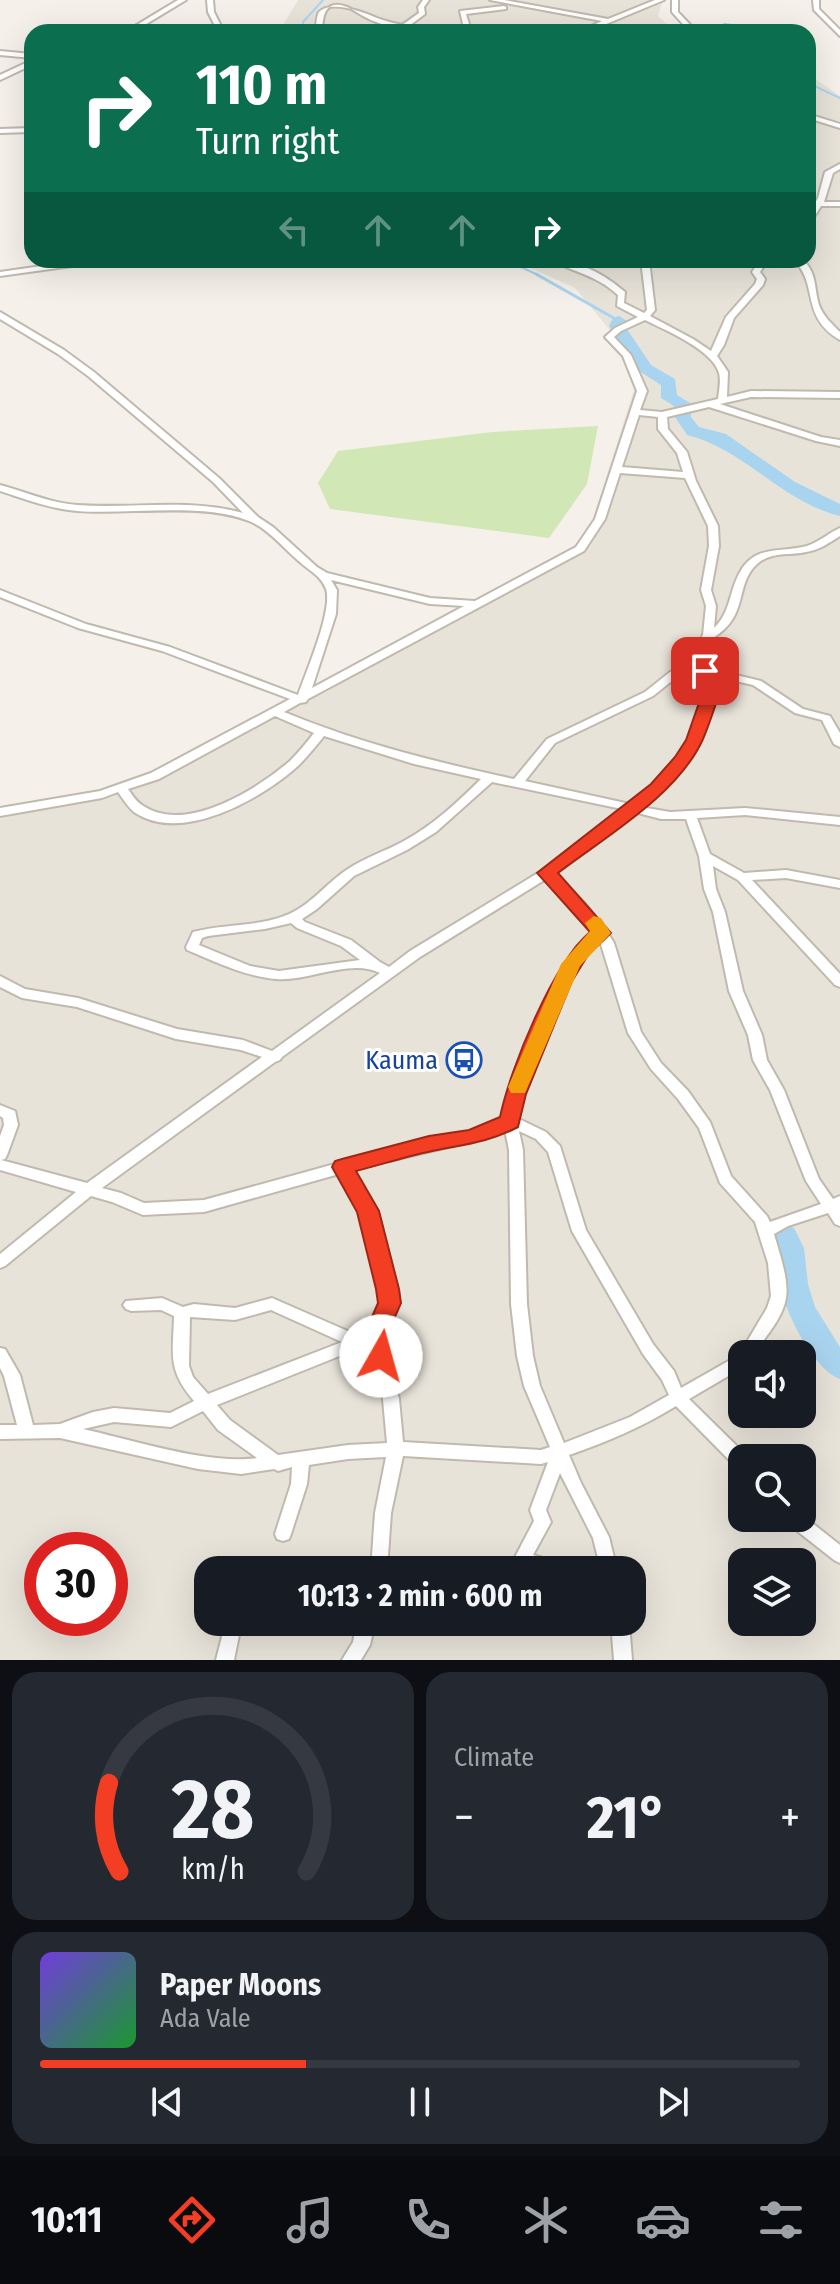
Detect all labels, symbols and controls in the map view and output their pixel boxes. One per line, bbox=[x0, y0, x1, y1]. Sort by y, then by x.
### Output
text: 110 m bbox=[196, 52, 327, 119]
icon: right bbox=[64, 56, 168, 160]
text: Turn right bbox=[196, 120, 339, 164]
icon: left bbox=[272, 208, 316, 252]
icon: ahead bbox=[356, 208, 400, 252]
icon: ahead bbox=[440, 208, 484, 252]
icon: right bbox=[524, 208, 568, 252]
pin bbox=[671, 637, 739, 705]
icon: arrive bbox=[683, 649, 727, 693]
bus stop icon: Kauma bbox=[445, 1041, 483, 1079]
place label: Kauma bbox=[365, 1045, 438, 1076]
position arrow bbox=[339, 1314, 423, 1398]
map controls bbox=[728, 1340, 816, 1636]
button: sound bbox=[728, 1340, 816, 1428]
button: search bbox=[728, 1444, 816, 1532]
speed limit sign: 30 bbox=[24, 1532, 128, 1636]
button: layers bbox=[728, 1548, 816, 1636]
text: 10:13 · 2 min · 600 m bbox=[298, 1578, 542, 1614]
text: Climate bbox=[454, 1742, 534, 1773]
text: 28 bbox=[171, 1760, 254, 1860]
text: 21° bbox=[587, 1782, 667, 1854]
text: − bbox=[454, 1791, 474, 1844]
text: + bbox=[780, 1791, 800, 1844]
text: km/h bbox=[181, 1852, 245, 1887]
text: Paper Moons bbox=[160, 1967, 321, 2003]
text: Ada Vale bbox=[160, 2003, 251, 2034]
icon: previous bbox=[145, 2080, 189, 2124]
icon: pause bbox=[398, 2080, 442, 2124]
icon: next bbox=[651, 2080, 695, 2124]
icon: directions bbox=[164, 2192, 220, 2248]
icon: music bbox=[282, 2192, 338, 2248]
icon: phone bbox=[400, 2192, 456, 2248]
icon: climate bbox=[518, 2192, 574, 2248]
icon: car bbox=[635, 2192, 691, 2248]
icon: filters bbox=[753, 2192, 809, 2248]
text: 10:11 bbox=[31, 2198, 103, 2242]

